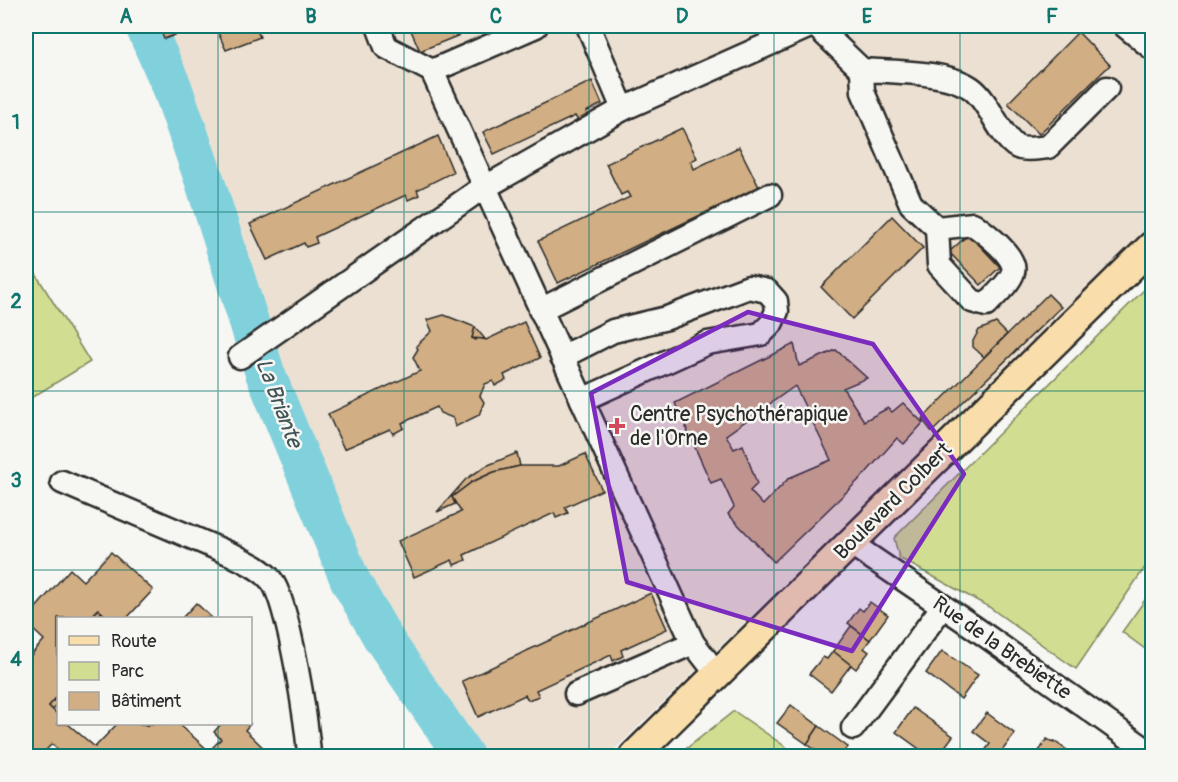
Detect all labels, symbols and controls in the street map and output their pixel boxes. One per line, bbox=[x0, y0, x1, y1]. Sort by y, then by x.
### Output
text: A bbox=[120, 4, 133, 29]
text: B bbox=[305, 4, 317, 29]
text: C bbox=[490, 4, 502, 29]
text: D bbox=[676, 4, 689, 29]
text: E bbox=[862, 4, 873, 29]
text: F bbox=[1046, 4, 1058, 29]
text: 1 bbox=[12, 110, 20, 135]
text: 2 bbox=[10, 289, 22, 314]
water label: La Briante bbox=[249, 354, 310, 454]
place label: Centre Psychothérapique de l'Orne bbox=[630, 401, 849, 452]
marker: Centre Psychothérapique de l'Orne bbox=[608, 417, 626, 435]
street label: Boulevard Colbert bbox=[828, 436, 958, 566]
text: 3 bbox=[10, 468, 22, 493]
street label: Rue de la Brebiette bbox=[927, 590, 1077, 706]
legend bbox=[57, 617, 252, 725]
text: Route bbox=[111, 630, 156, 653]
text: 4 bbox=[10, 647, 22, 672]
text: Parc bbox=[111, 660, 144, 683]
text: Bâtiment bbox=[111, 690, 182, 713]

